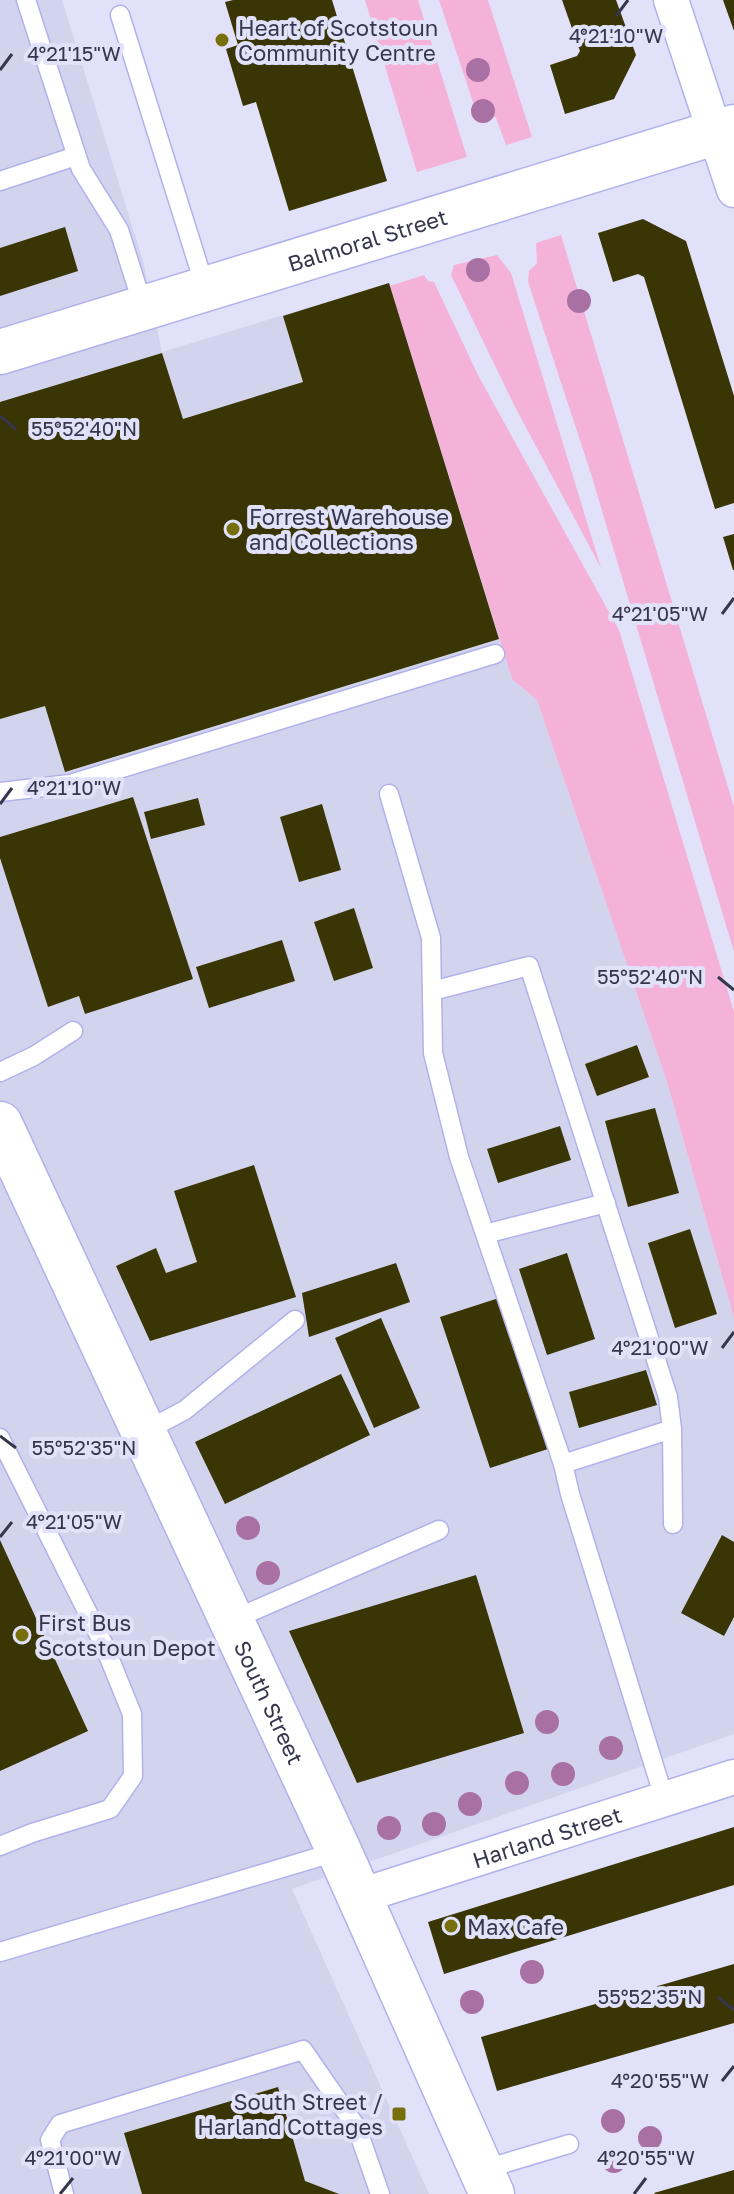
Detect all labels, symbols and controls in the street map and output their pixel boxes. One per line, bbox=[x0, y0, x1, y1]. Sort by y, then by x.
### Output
place label: Heart of Scotstoun Community Centre bbox=[238, 14, 438, 66]
text: 4°21'10"W bbox=[569, 23, 663, 47]
marker: Heart of Scotstoun Community Centre bbox=[213, 31, 231, 49]
text: 4°21'15"W bbox=[27, 41, 121, 65]
street label: Balmoral Street bbox=[284, 202, 450, 277]
text: 55°52'40"N bbox=[31, 416, 137, 440]
place label: Forrest Warehouse and Collections bbox=[249, 503, 449, 555]
marker: Forrest Warehouse and Collections bbox=[224, 520, 242, 538]
text: 4°21'05"W bbox=[612, 601, 708, 625]
text: 4°21'10"W bbox=[27, 775, 121, 799]
text: 55°52'40"N bbox=[597, 964, 703, 988]
text: 4°21'00"W bbox=[612, 1335, 708, 1359]
text: 55°52'35"N bbox=[32, 1435, 136, 1459]
text: 4°21'05"W bbox=[26, 1509, 122, 1533]
place label: First Bus Scotstoun Depot bbox=[38, 1609, 216, 1661]
marker: First Bus Scotstoun Depot bbox=[13, 1626, 31, 1644]
street label: South Street bbox=[229, 1636, 310, 1768]
street label: Harland Street bbox=[469, 1800, 625, 1873]
place label: Max Cafe bbox=[467, 1913, 564, 1940]
marker: Max Cafe bbox=[442, 1917, 460, 1935]
text: 55°52'35"N bbox=[598, 1984, 702, 2008]
text: 4°20'55"W bbox=[611, 2068, 709, 2092]
place label: South Street / Harland Cottages bbox=[197, 2088, 383, 2140]
marker: South Street / Harland Cottages bbox=[390, 2105, 408, 2123]
text: 4°21'00"W bbox=[25, 2145, 121, 2169]
text: 4°20'55"W bbox=[597, 2145, 695, 2169]

